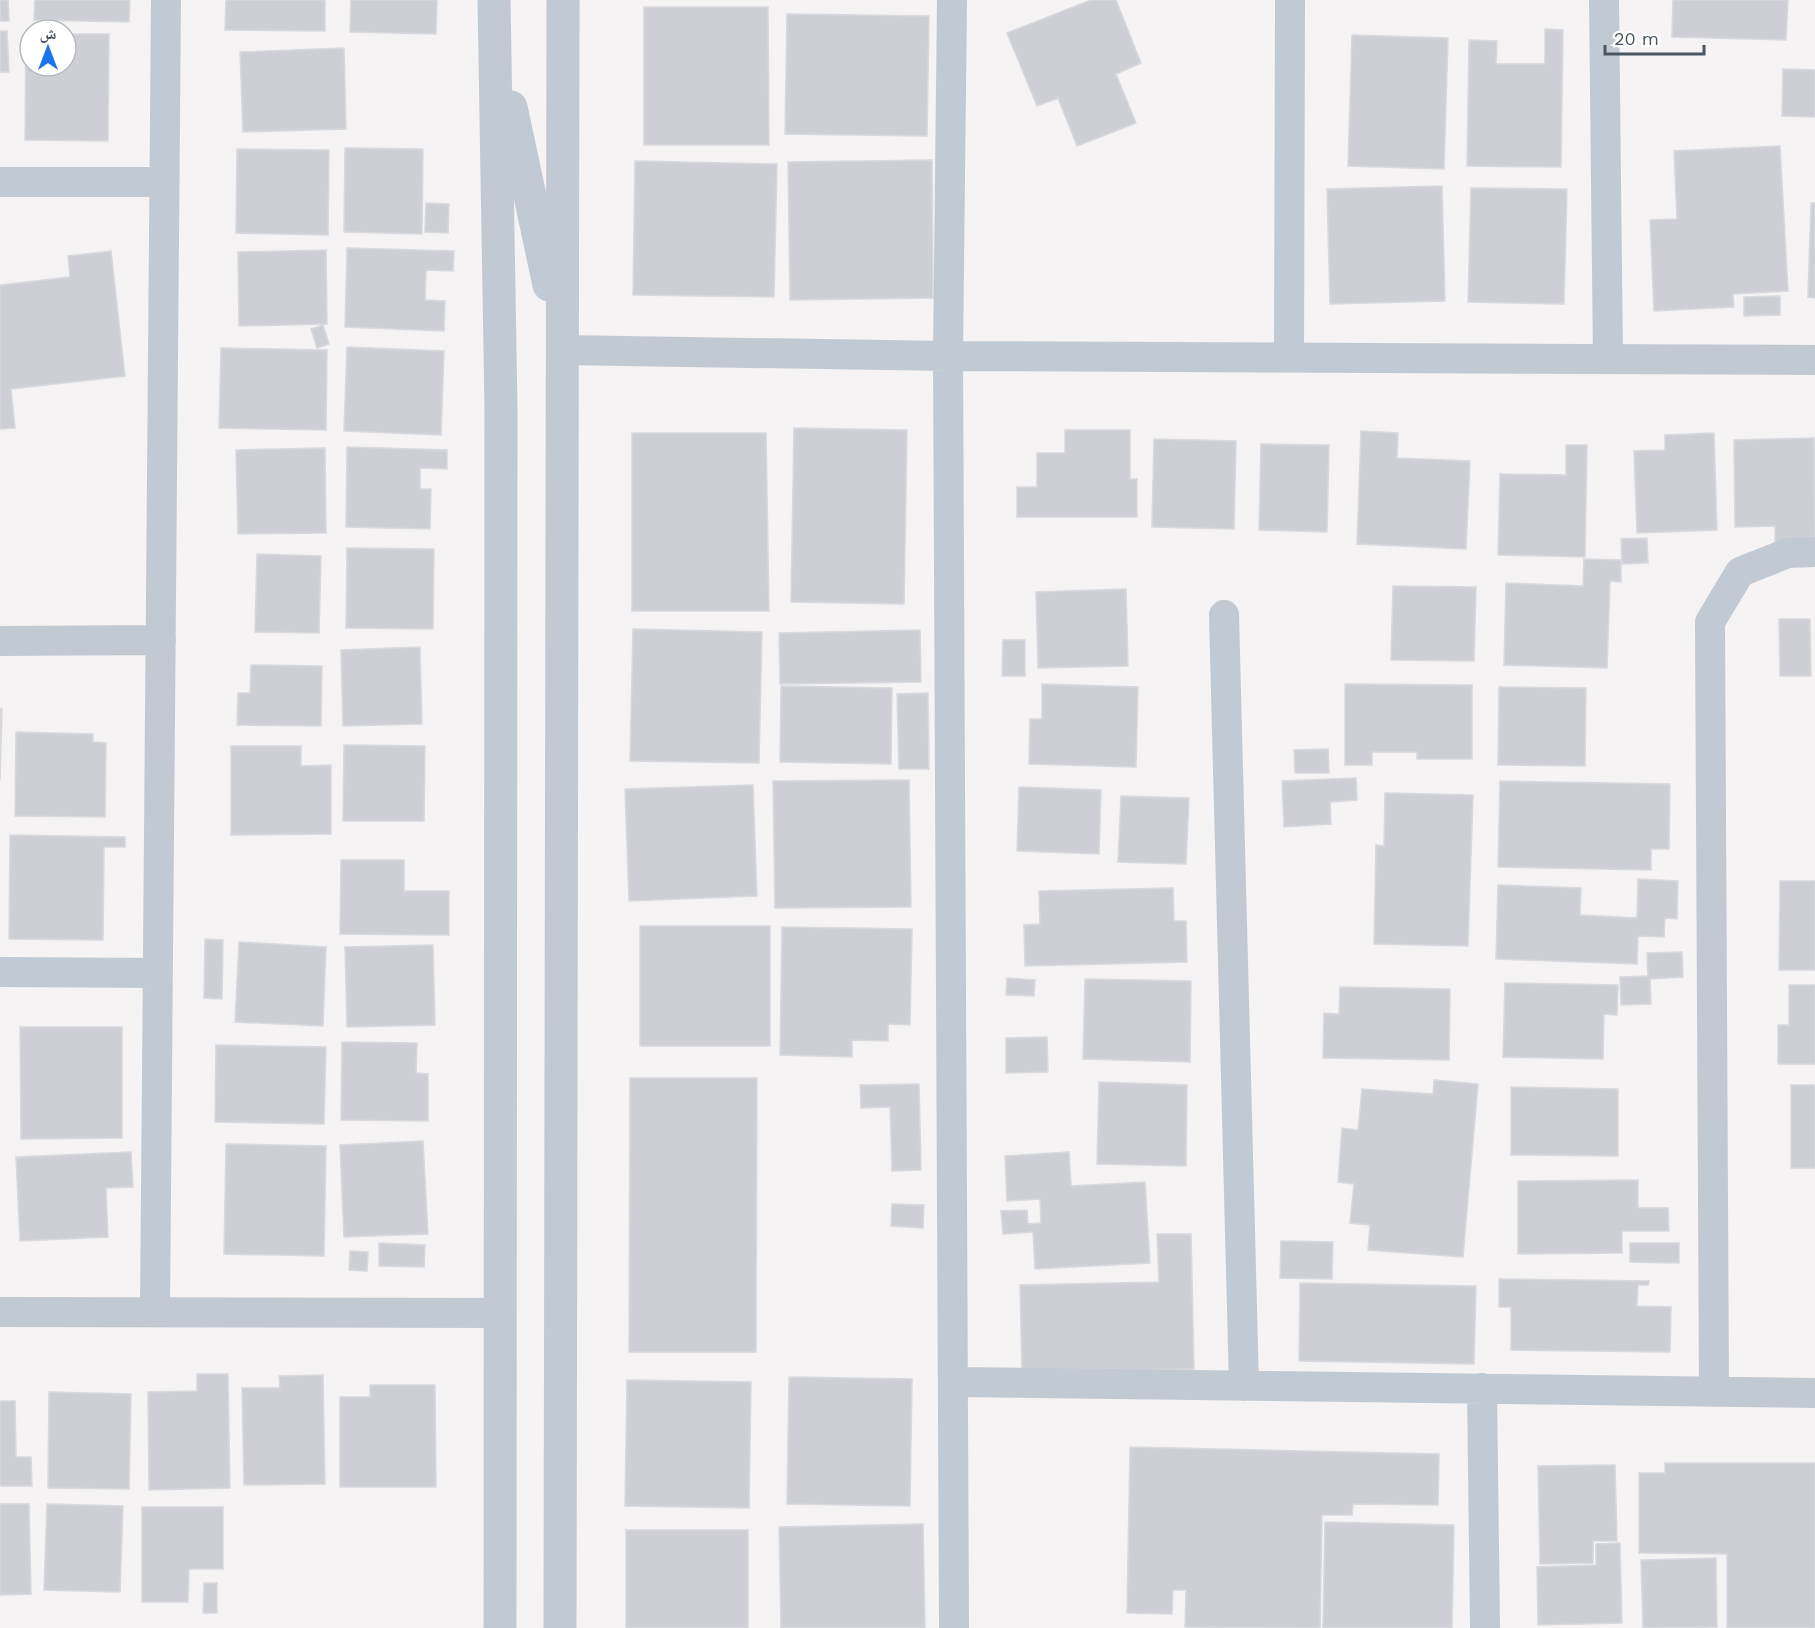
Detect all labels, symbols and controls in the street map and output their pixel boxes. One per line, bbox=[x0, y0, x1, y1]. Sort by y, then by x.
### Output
north arrow bbox=[18, 18, 78, 78]
scale bar bbox=[1605, 18, 1704, 56]
text: ش bbox=[40, 24, 57, 43]
text: 20 m bbox=[1614, 28, 1659, 49]

